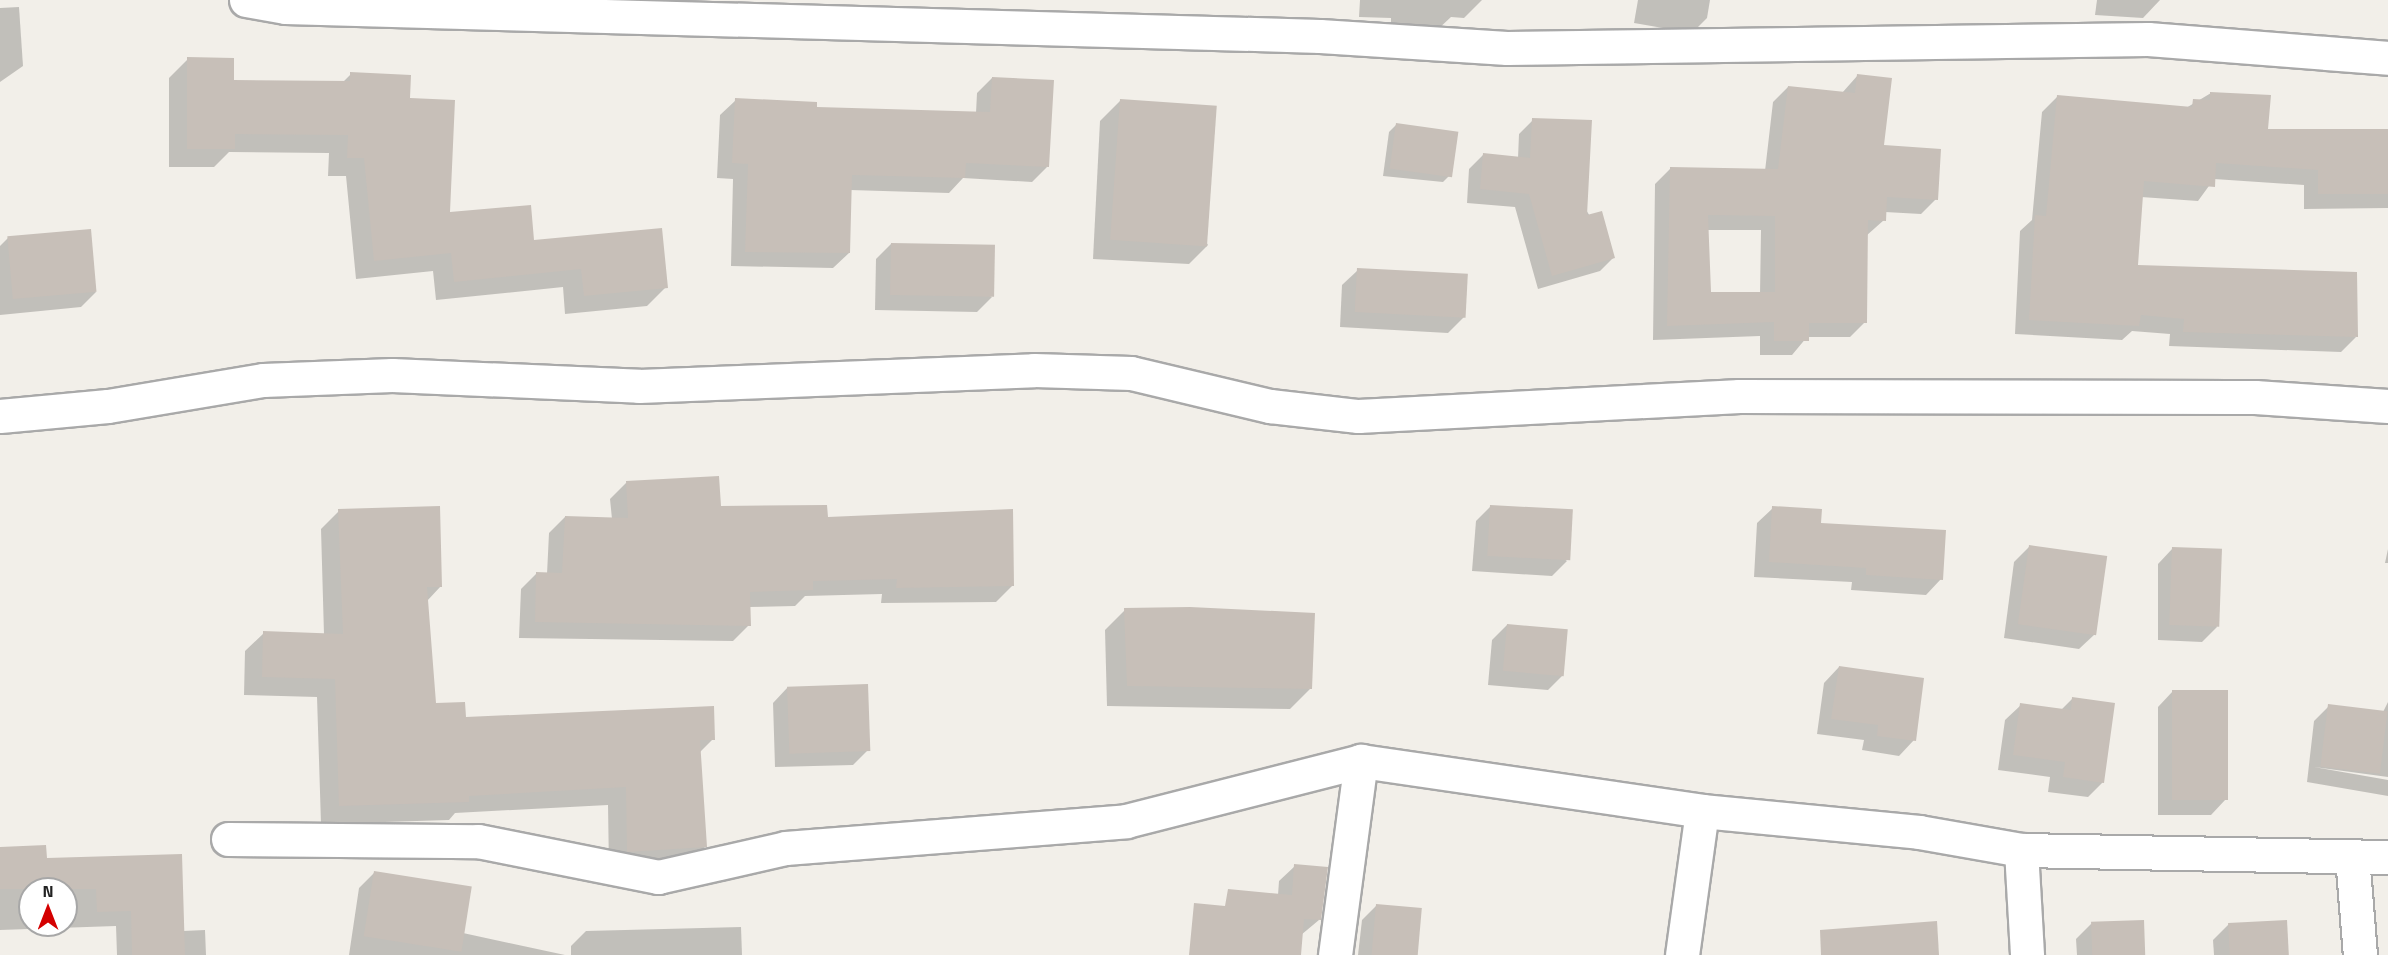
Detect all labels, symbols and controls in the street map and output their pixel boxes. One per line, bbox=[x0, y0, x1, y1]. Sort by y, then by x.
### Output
north arrow bbox=[18, 877, 78, 937]
text: N bbox=[42, 879, 54, 903]

